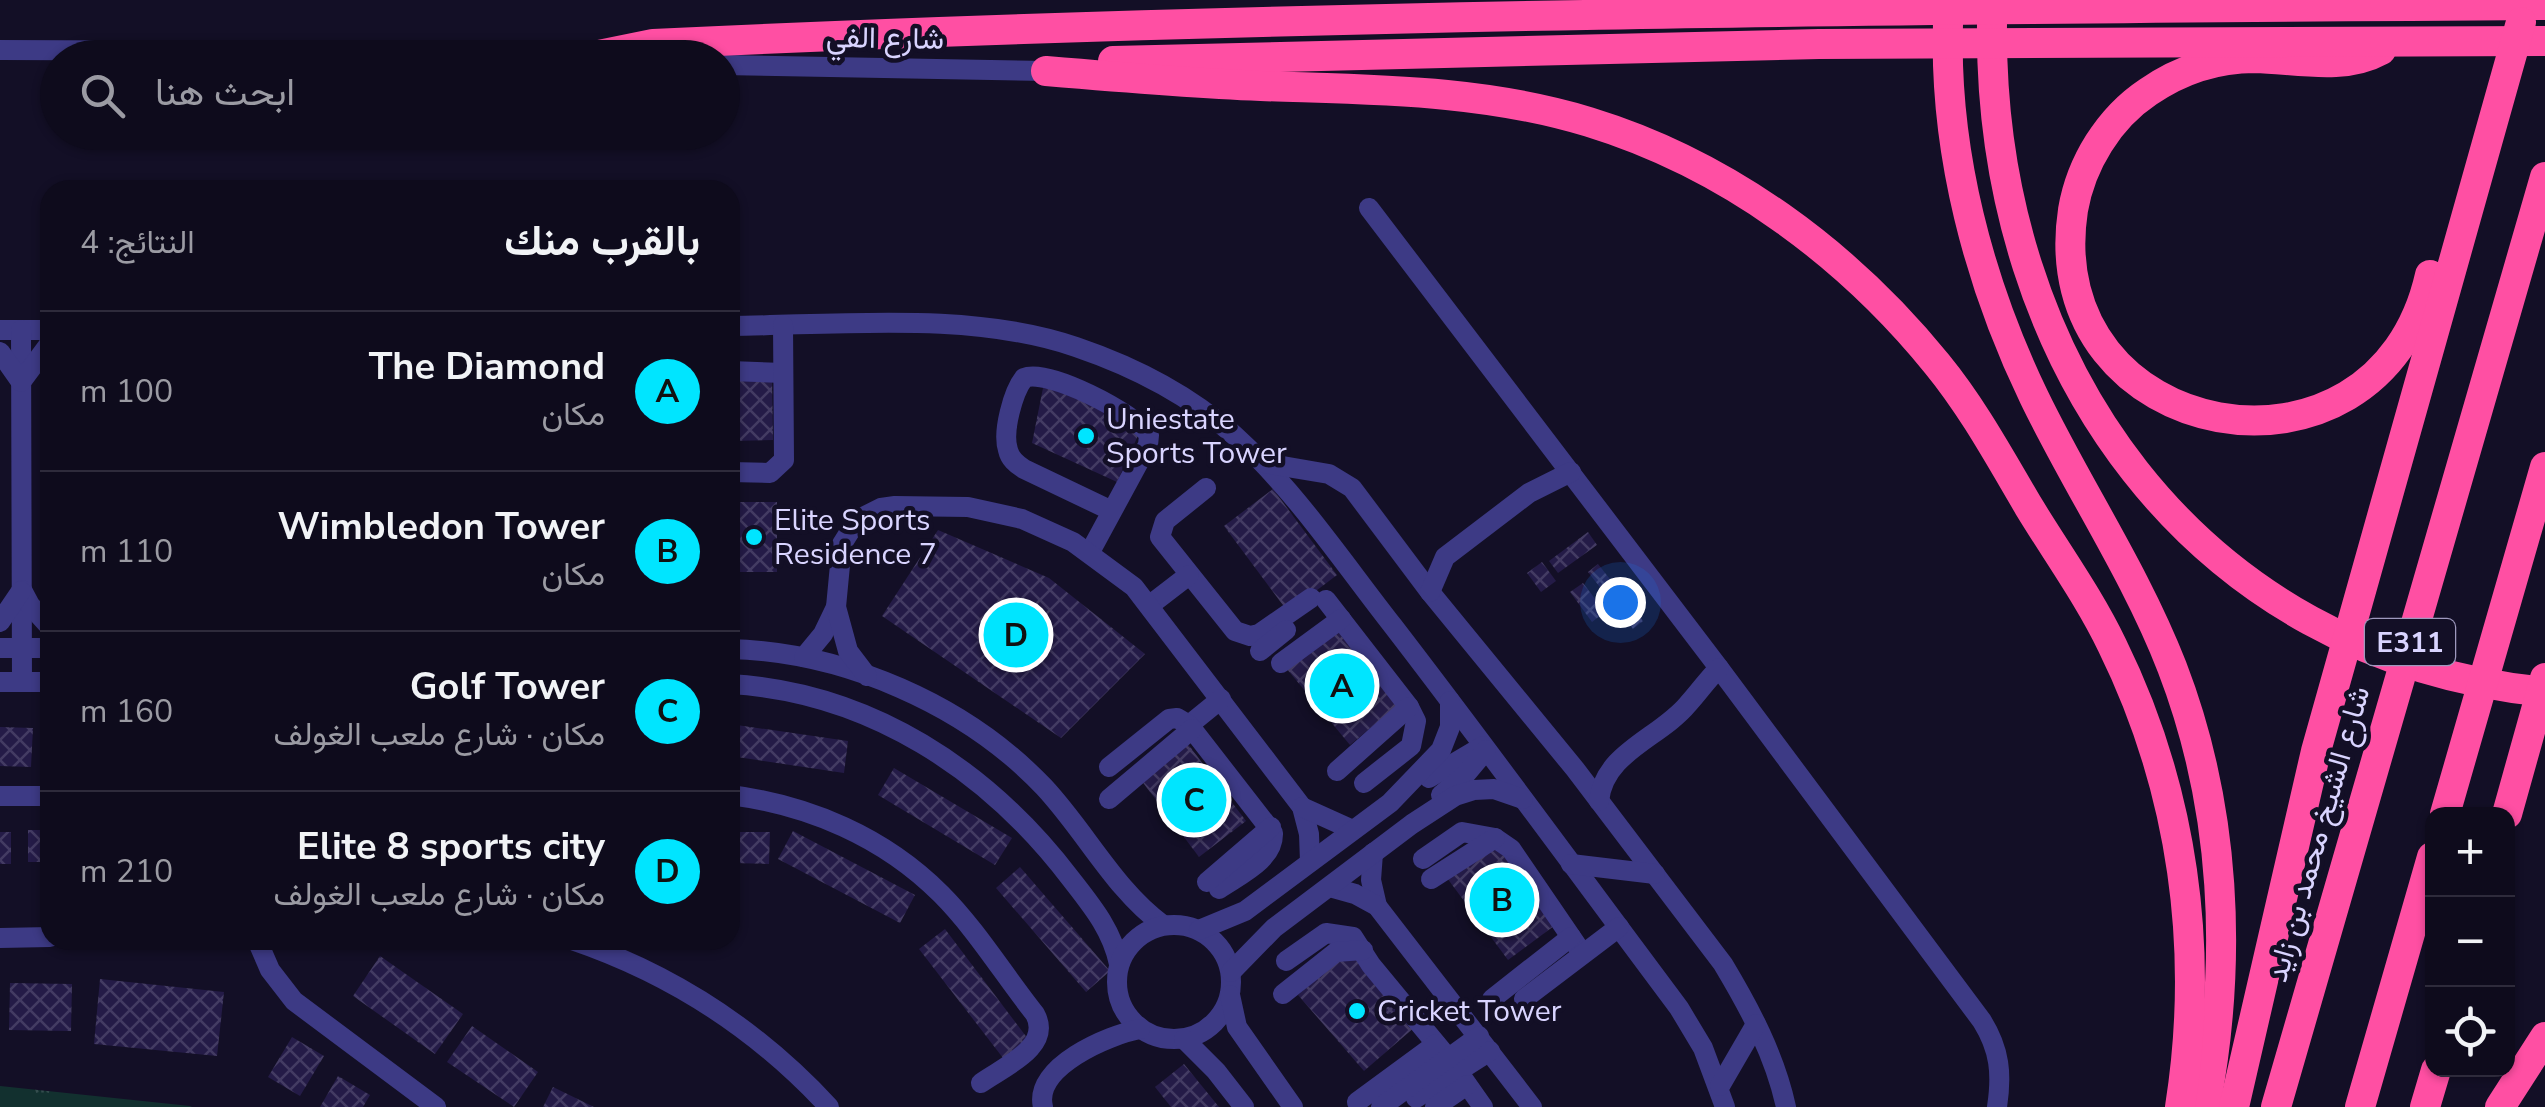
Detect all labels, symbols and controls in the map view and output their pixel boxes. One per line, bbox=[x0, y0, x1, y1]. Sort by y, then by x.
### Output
street label: شارع الفي bbox=[826, 17, 944, 63]
search box bbox=[40, 40, 740, 150]
text: ابحث هنا bbox=[155, 67, 295, 118]
icon: search bbox=[75, 68, 130, 123]
text: بالقرب منك bbox=[504, 213, 700, 270]
text: النتائج: 4 bbox=[80, 221, 195, 264]
text: The Diamond bbox=[369, 341, 605, 392]
text: 100 m bbox=[80, 370, 173, 413]
text: A bbox=[656, 370, 679, 413]
text: مكان bbox=[542, 393, 605, 436]
place label: Uniestate Sports Tower bbox=[1106, 399, 1287, 474]
marker: Uniestate Sports Tower bbox=[1075, 425, 1097, 447]
place label: Elite Sports Residence 7 bbox=[774, 500, 937, 575]
text: Wimbledon Tower bbox=[278, 501, 605, 552]
marker: Elite Sports Residence 7 bbox=[743, 526, 765, 548]
text: 110 m bbox=[80, 530, 173, 573]
text: B bbox=[656, 530, 679, 573]
text: مكان bbox=[542, 553, 605, 596]
your location bbox=[1595, 577, 1646, 628]
pin: D bbox=[984, 598, 1048, 672]
road number: E311 bbox=[2365, 619, 2455, 665]
pin: A bbox=[1310, 648, 1374, 724]
text: Golf Tower bbox=[410, 661, 605, 712]
street label: شارع الشيخ محمد بن زايد bbox=[2257, 682, 2380, 987]
text: 160 m bbox=[80, 690, 173, 733]
text: C bbox=[657, 690, 678, 733]
text: مكان · شارع ملعب الغولف bbox=[274, 713, 605, 756]
pin: C bbox=[1162, 762, 1226, 838]
map controls bbox=[2425, 807, 2515, 1077]
button: + bbox=[2425, 807, 2515, 897]
text: Elite 8 sports city bbox=[297, 821, 605, 872]
text: 210 m bbox=[80, 850, 173, 893]
text: D bbox=[655, 850, 680, 893]
pin: B bbox=[1470, 862, 1534, 938]
text: مكان · شارع ملعب الغولف bbox=[274, 873, 605, 916]
button: − bbox=[2425, 897, 2515, 987]
button: locate bbox=[2425, 987, 2515, 1077]
place label: Cricket Tower bbox=[1377, 991, 1562, 1032]
marker: Cricket Tower bbox=[1346, 1000, 1368, 1022]

